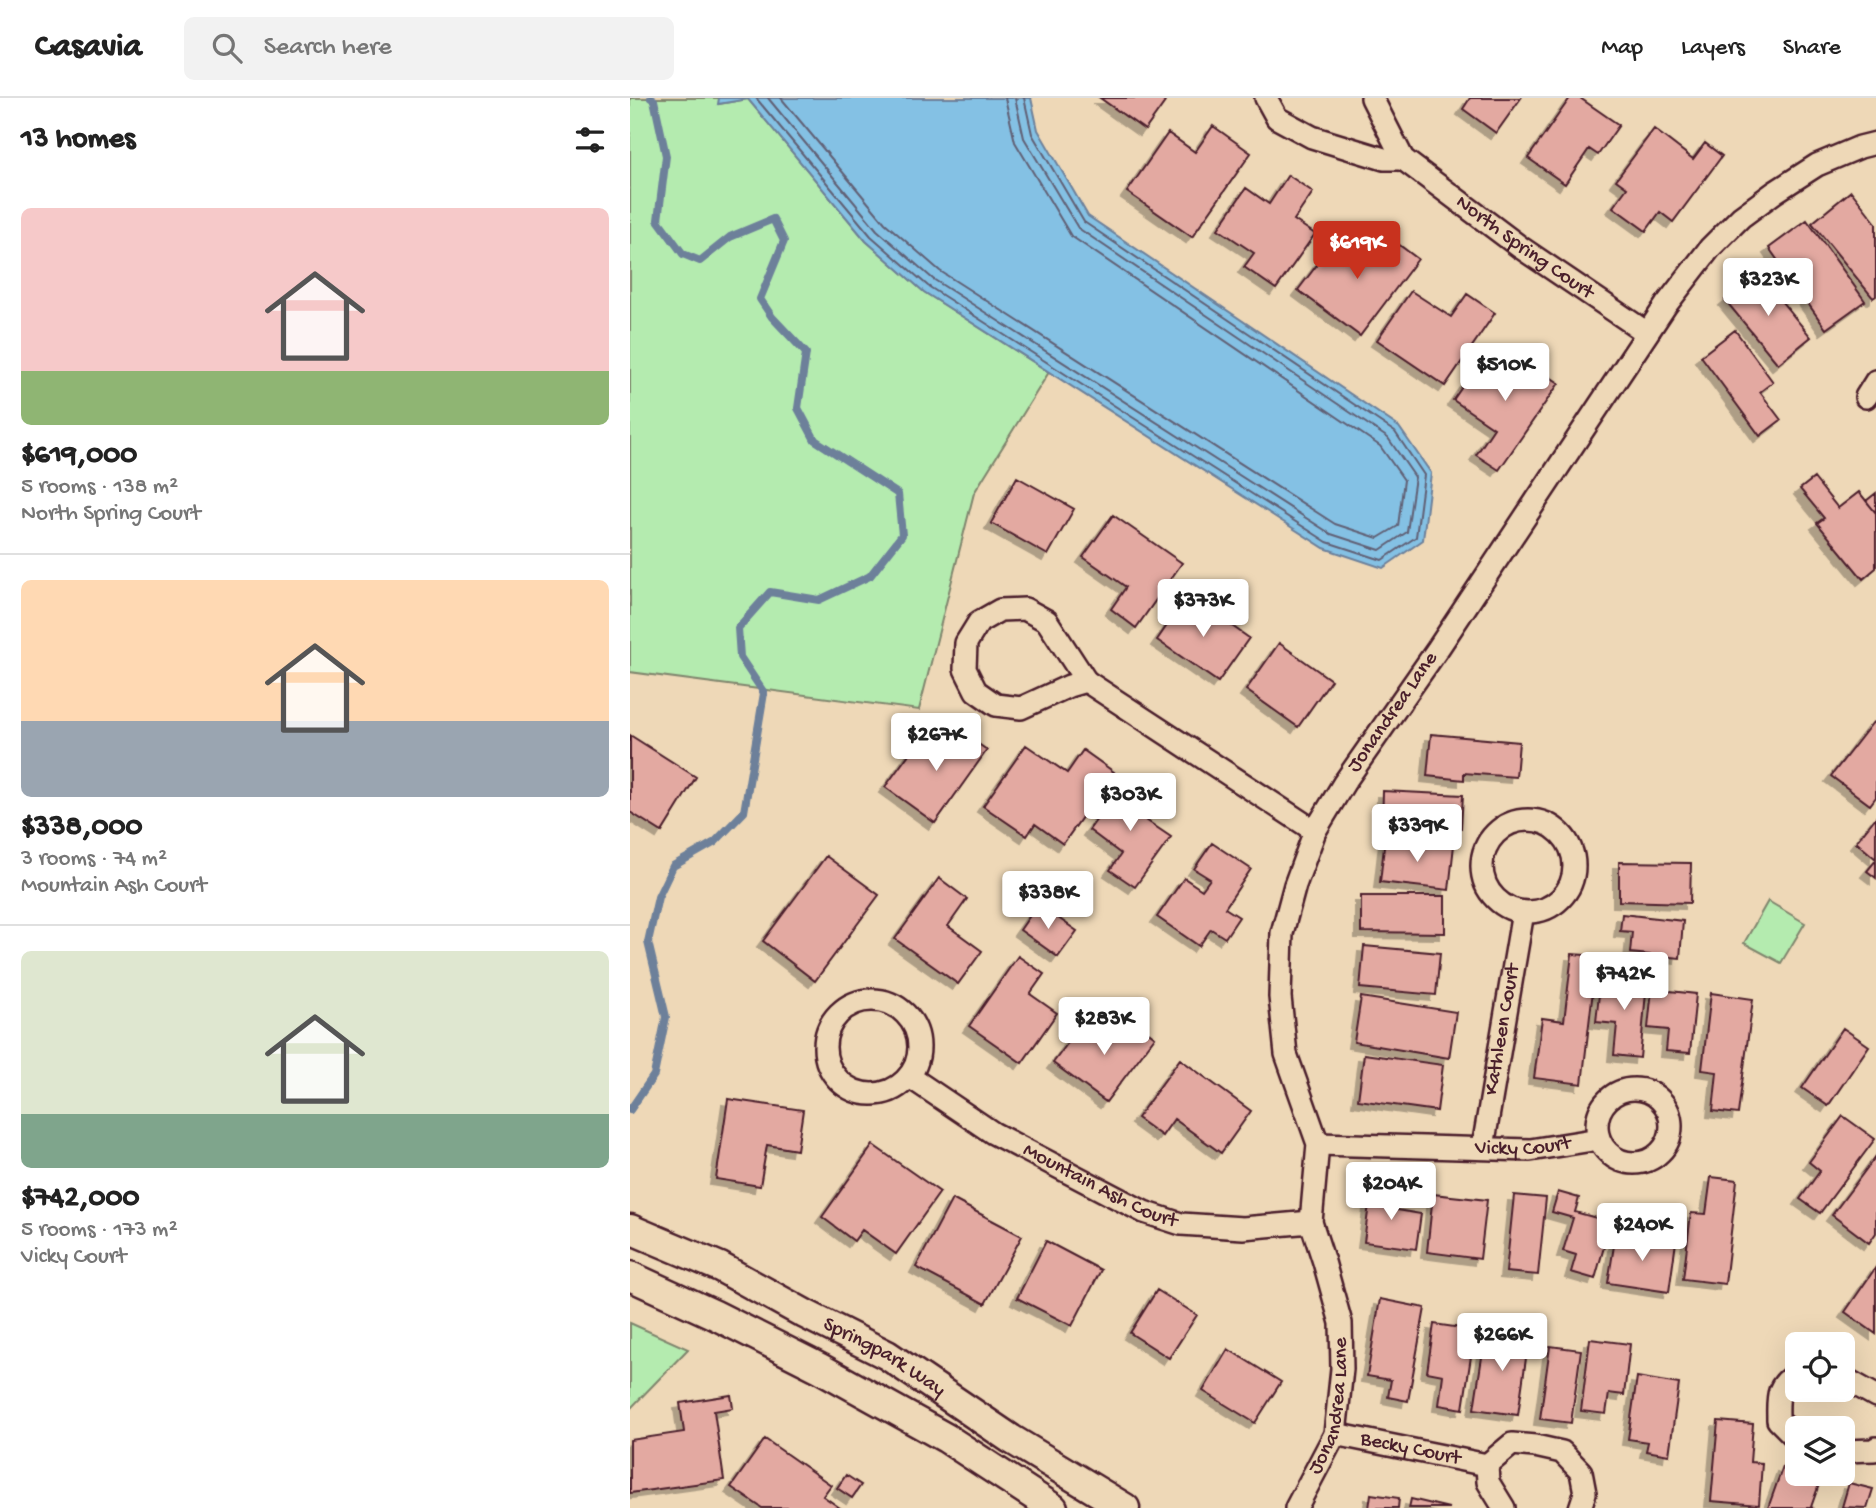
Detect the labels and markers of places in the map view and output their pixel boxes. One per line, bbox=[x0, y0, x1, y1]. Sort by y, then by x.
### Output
pin: $619K bbox=[1308, 222, 1406, 281]
pin: $323K bbox=[1719, 258, 1817, 318]
pin: $510K bbox=[1456, 344, 1554, 403]
pin: $373K bbox=[1154, 580, 1252, 639]
pin: $267K bbox=[887, 714, 985, 773]
pin: $303K bbox=[1081, 774, 1179, 833]
pin: $339K bbox=[1368, 804, 1466, 864]
pin: $338K bbox=[999, 872, 1097, 931]
pin: $742K bbox=[1575, 953, 1673, 1012]
pin: $283K bbox=[1055, 998, 1153, 1057]
pin: $204K bbox=[1342, 1162, 1440, 1222]
pin: $240K bbox=[1593, 1204, 1691, 1263]
pin: $266K bbox=[1453, 1314, 1551, 1373]

